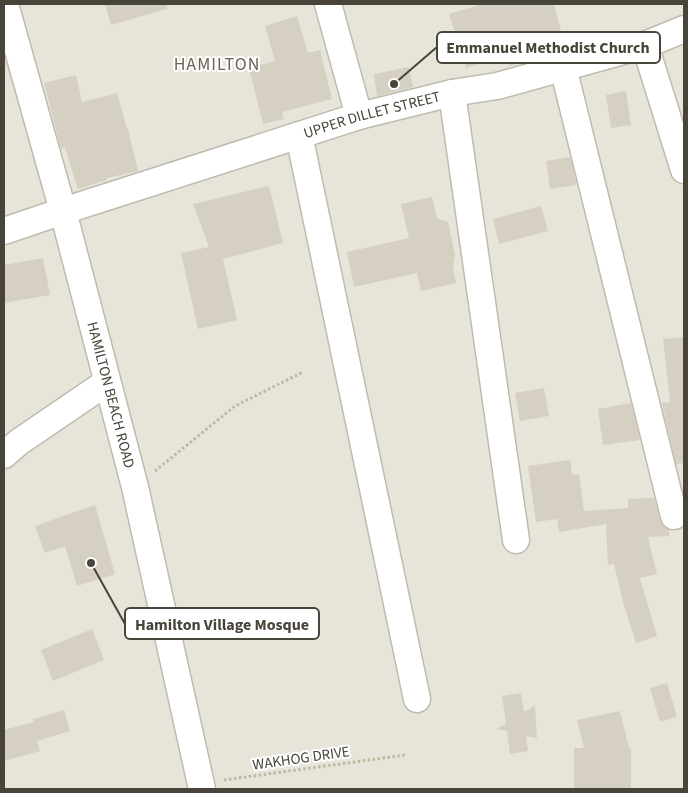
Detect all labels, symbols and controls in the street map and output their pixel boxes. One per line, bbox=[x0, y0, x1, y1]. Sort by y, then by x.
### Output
callout: Emmanuel Methodist Church bbox=[437, 32, 660, 63]
text: Emmanuel Methodist Church bbox=[446, 37, 650, 59]
district label: HAMILTON bbox=[174, 52, 260, 77]
street label: UPPER DILLET STREET bbox=[301, 86, 443, 144]
street label: HAMILTON BEACH ROAD bbox=[81, 320, 140, 470]
callout: Hamilton Village Mosque bbox=[125, 608, 319, 639]
text: Hamilton Village Mosque bbox=[135, 614, 309, 636]
street label: WAKHOG DRIVE bbox=[251, 741, 351, 776]

